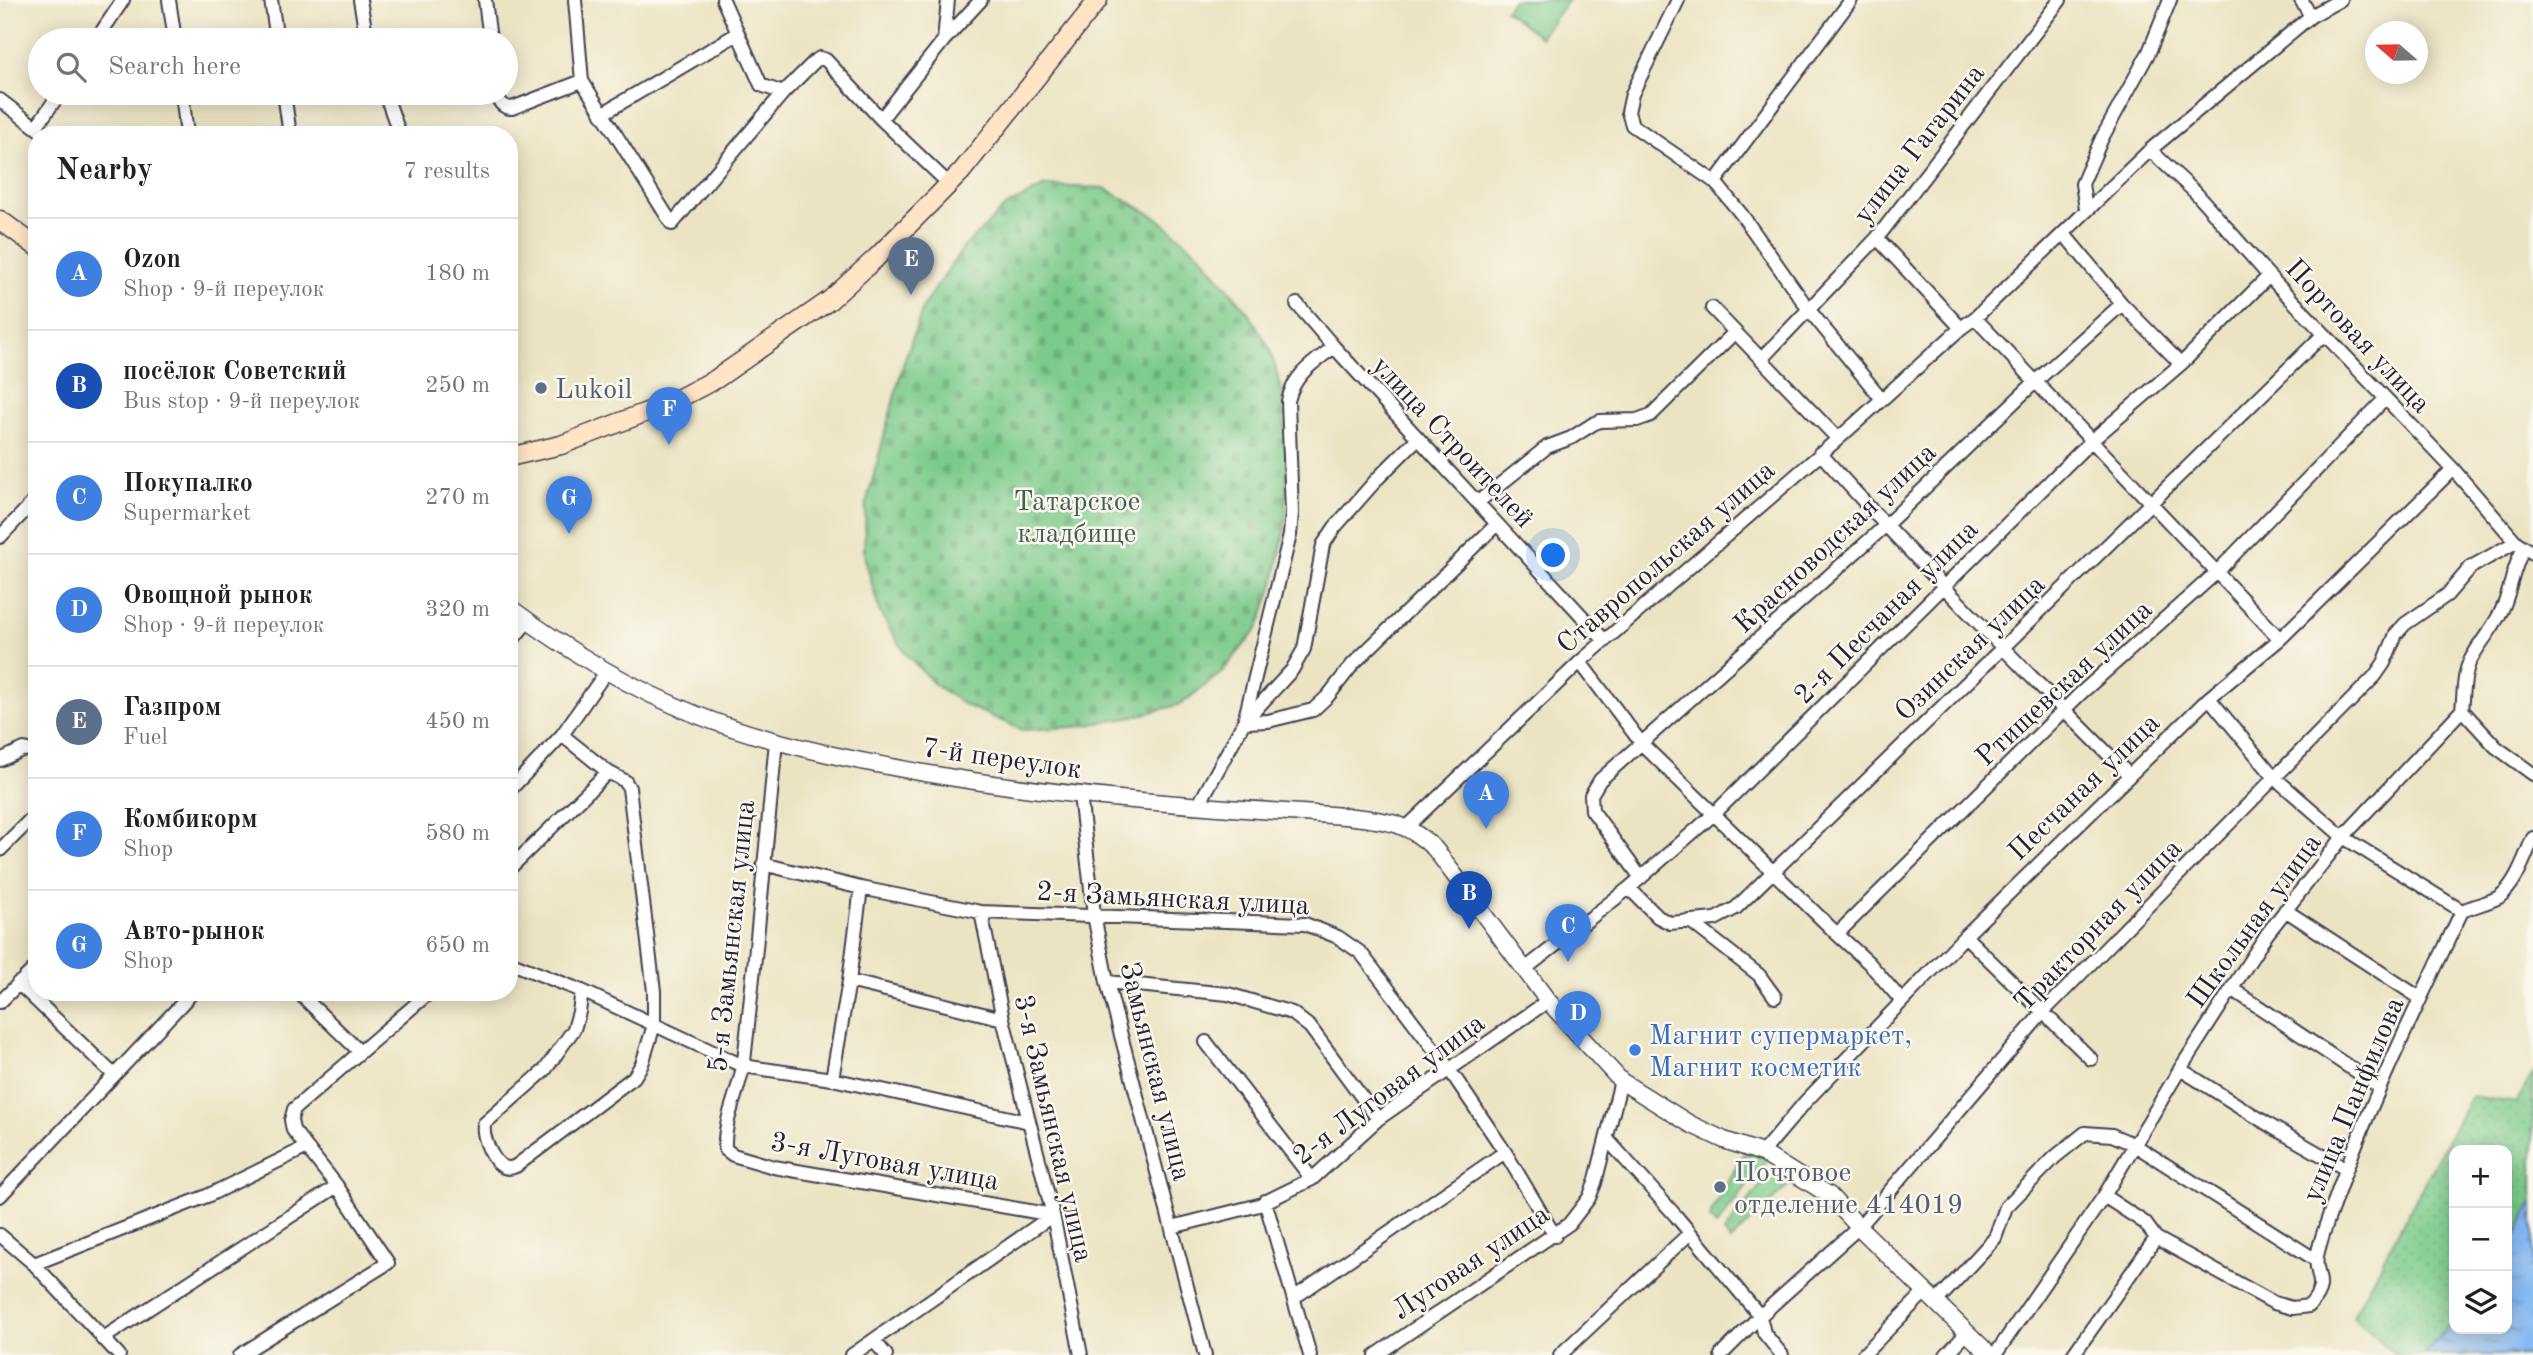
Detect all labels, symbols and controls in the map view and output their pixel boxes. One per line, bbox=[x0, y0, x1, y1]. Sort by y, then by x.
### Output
north arrow bbox=[2365, 21, 2428, 84]
search box bbox=[28, 28, 518, 105]
icon: search bbox=[52, 48, 90, 86]
text: Search here bbox=[108, 54, 241, 80]
street label: улица Гагарина bbox=[1850, 60, 1991, 230]
text: Nearby bbox=[56, 156, 153, 186]
text: 7 results bbox=[404, 160, 490, 183]
pin: E bbox=[888, 237, 934, 295]
text: Ozon bbox=[123, 247, 181, 273]
street label: Портовая улица bbox=[2279, 255, 2435, 419]
text: A bbox=[70, 262, 88, 285]
text: 180 m bbox=[425, 262, 490, 285]
text: Shop · 9-й переулок bbox=[123, 278, 324, 301]
street label: улица Строителей bbox=[1366, 352, 1538, 534]
text: посёлок Советский bbox=[123, 359, 347, 385]
text: B bbox=[71, 374, 87, 397]
text: 250 m bbox=[425, 374, 490, 397]
place label: Lukoil bbox=[555, 377, 632, 405]
marker: Lukoil bbox=[533, 380, 549, 396]
pin: F bbox=[646, 387, 692, 445]
text: Bus stop · 9-й переулок bbox=[123, 390, 360, 413]
street label: Красноводская улица bbox=[1730, 439, 1942, 640]
street label: Ставропольская улица bbox=[1553, 456, 1781, 660]
text: Покупалко bbox=[123, 471, 253, 497]
pin: G bbox=[546, 476, 592, 534]
text: C bbox=[71, 486, 87, 509]
text: 270 m bbox=[425, 486, 490, 509]
park label: Татарское кладбище bbox=[1014, 489, 1140, 549]
text: Supermarket bbox=[123, 502, 251, 525]
street label: 2-я Песчаная улица bbox=[1790, 516, 1985, 710]
your location bbox=[1536, 538, 1570, 572]
street label: Озинская улица bbox=[1891, 571, 2052, 727]
text: Овощной рынок bbox=[123, 583, 312, 609]
street label: Ртищевская улица bbox=[1972, 596, 2158, 773]
text: D bbox=[70, 598, 88, 621]
text: 320 m bbox=[425, 598, 490, 621]
text: Shop · 9-й переулок bbox=[123, 614, 324, 637]
text: Газпром bbox=[123, 695, 222, 721]
street label: Песчаная улица bbox=[2004, 709, 2166, 867]
text: E bbox=[71, 710, 87, 733]
text: 450 m bbox=[425, 710, 490, 733]
text: Fuel bbox=[123, 726, 168, 749]
street label: 7-й переулок bbox=[920, 735, 1083, 785]
pin: A bbox=[1463, 771, 1509, 829]
street label: 5-я Замьянская улица bbox=[705, 799, 761, 1074]
text: Комбикорм bbox=[123, 807, 258, 833]
text: F bbox=[71, 822, 87, 845]
text: 580 m bbox=[425, 822, 490, 845]
street label: Школьная улица bbox=[2183, 829, 2328, 1014]
street label: Тракторная улица bbox=[2010, 835, 2188, 1018]
text: Shop bbox=[123, 838, 173, 861]
pin: B bbox=[1446, 871, 1492, 929]
street label: 2-я Замьянская улица bbox=[1036, 879, 1310, 921]
pin: C bbox=[1545, 904, 1591, 962]
text: Авто-рынок bbox=[123, 919, 264, 945]
text: G bbox=[71, 934, 87, 957]
text: 650 m bbox=[425, 934, 490, 957]
text: Shop bbox=[123, 950, 173, 973]
street label: Замьянская улица bbox=[1113, 959, 1195, 1184]
pin: D bbox=[1555, 991, 1601, 1049]
street label: 3-я Замьянская улица bbox=[1008, 992, 1097, 1265]
street label: улица Панфилова bbox=[2299, 993, 2411, 1207]
street label: 2-я Луговая улица bbox=[1289, 1009, 1491, 1171]
place label: Магнит супермаркет, Магнит косметик bbox=[1649, 1023, 1912, 1083]
marker: Магнит супермаркет, Магнит косметик bbox=[1627, 1042, 1643, 1058]
street label: 3-я Луговая улица bbox=[768, 1129, 1001, 1197]
map controls bbox=[2449, 1145, 2512, 1334]
button: + bbox=[2449, 1145, 2512, 1208]
place label: Почтовое отделение 414019 bbox=[1734, 1160, 1963, 1220]
marker: Почтовое отделение 414019 bbox=[1712, 1179, 1728, 1195]
street label: Луговая улица bbox=[1388, 1201, 1555, 1326]
button: − bbox=[2449, 1208, 2512, 1271]
button: layers bbox=[2449, 1271, 2512, 1334]

